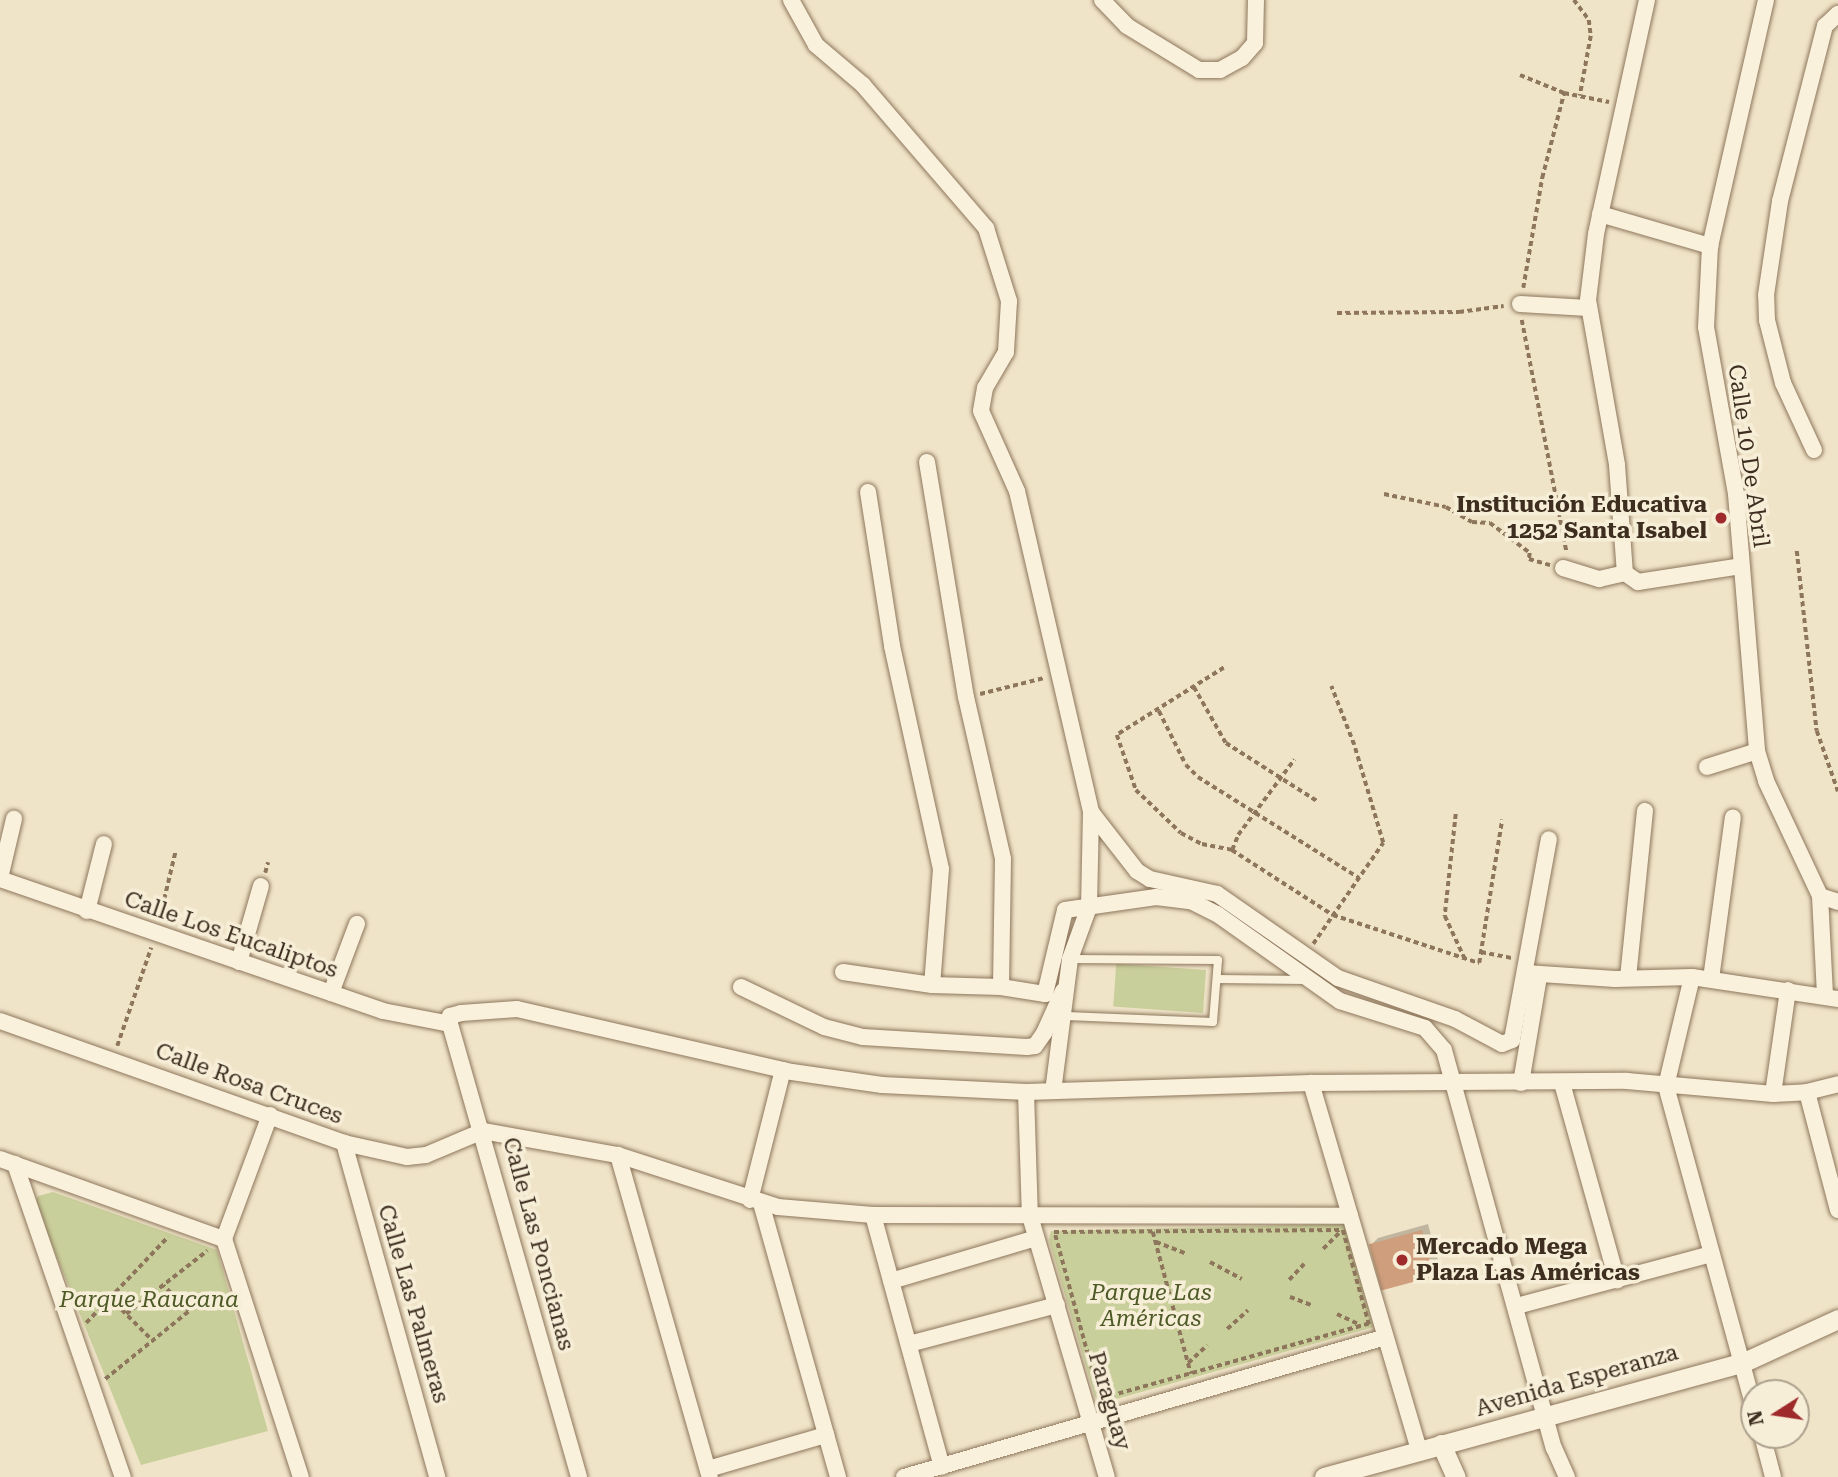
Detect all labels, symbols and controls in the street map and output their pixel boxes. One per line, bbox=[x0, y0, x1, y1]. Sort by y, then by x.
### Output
street label: Calle 10 De Abril bbox=[1721, 363, 1775, 549]
place label: Institución Educativa 1252 Santa Isabel bbox=[1456, 491, 1707, 545]
marker: Institución Educativa 1252 Santa Isabel bbox=[1713, 510, 1729, 526]
street label: Calle Los Eucaliptos bbox=[121, 885, 341, 985]
street label: Calle Rosa Cruces bbox=[152, 1037, 346, 1131]
street label: Calle Las Poncianas bbox=[496, 1134, 580, 1354]
street label: Calle Las Palmeras bbox=[371, 1202, 455, 1406]
place label: Mercado Mega Plaza Las Américas bbox=[1416, 1233, 1640, 1287]
marker: Mercado Mega Plaza Las Américas bbox=[1394, 1252, 1410, 1268]
park label: Parque Las Américas bbox=[1090, 1279, 1212, 1333]
park label: Parque Raucana bbox=[59, 1286, 239, 1314]
street label: Avenida Esperanza bbox=[1473, 1339, 1681, 1423]
street label: Paraguay bbox=[1082, 1349, 1136, 1453]
north arrow bbox=[1740, 1379, 1810, 1449]
text: N bbox=[1743, 1409, 1769, 1428]

